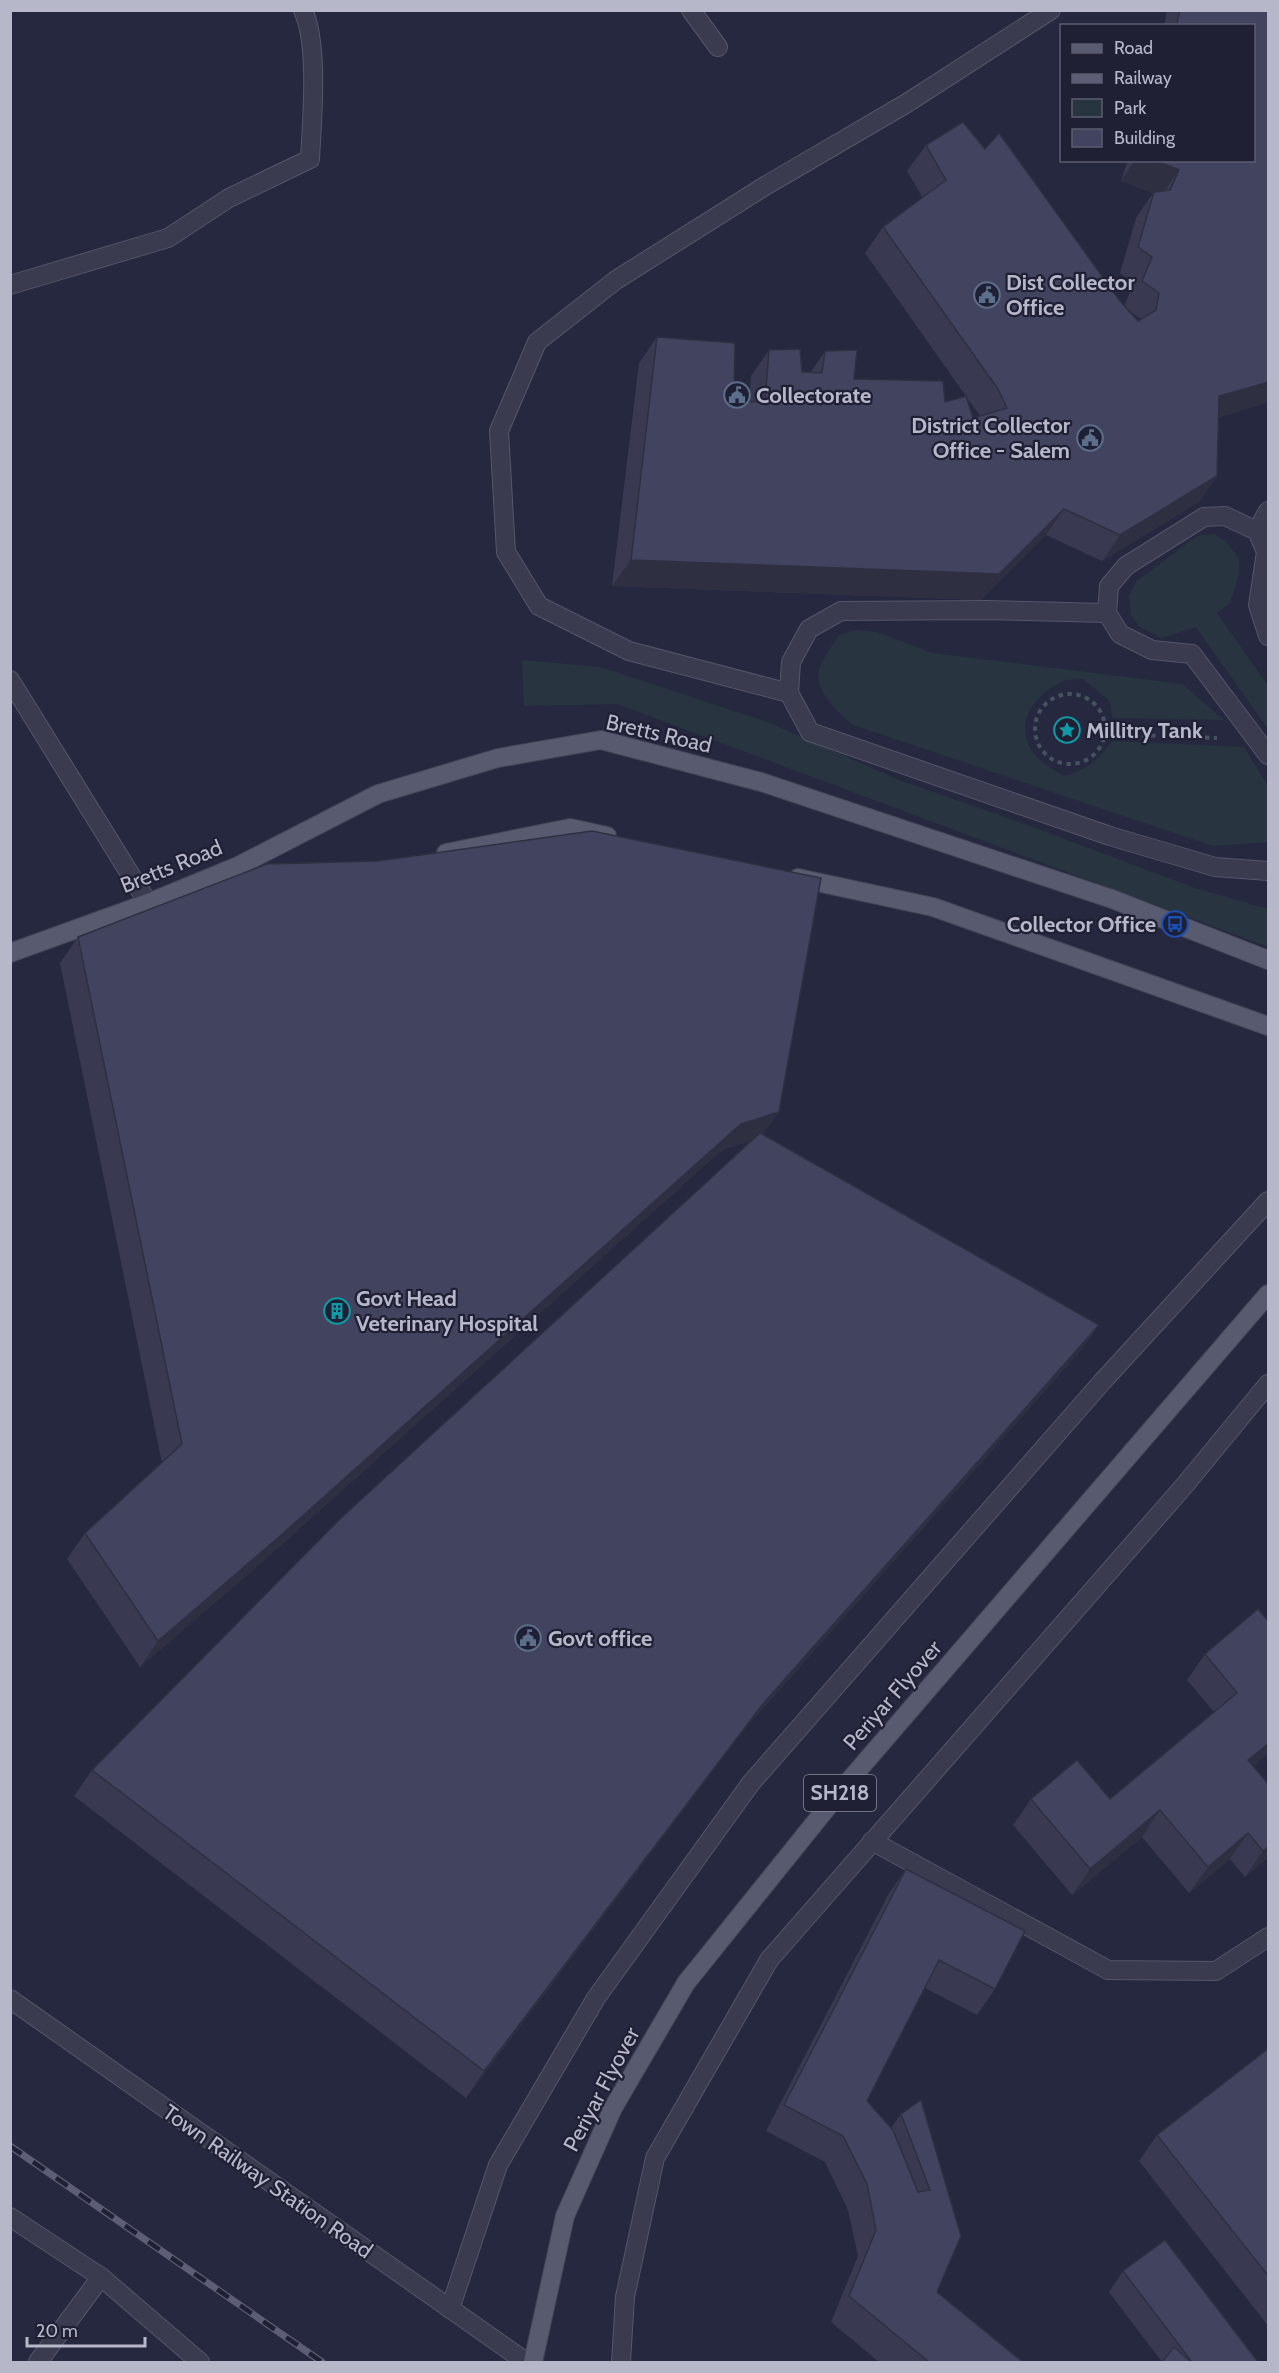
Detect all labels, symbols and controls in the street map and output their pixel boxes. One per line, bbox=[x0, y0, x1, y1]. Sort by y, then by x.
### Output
legend bbox=[1060, 24, 1255, 162]
text: Road bbox=[1114, 37, 1153, 59]
text: Railway bbox=[1114, 67, 1172, 89]
text: Park bbox=[1114, 97, 1147, 119]
text: Building bbox=[1114, 127, 1176, 149]
place label: Dist Collector Office bbox=[1006, 269, 1135, 321]
public building icon: Dist Collector Office bbox=[972, 280, 1002, 310]
public building icon: Collectorate bbox=[722, 380, 752, 410]
place label: Collectorate bbox=[756, 382, 871, 409]
place label: District Collector Office - Salem bbox=[911, 412, 1071, 464]
public building icon: District Collector Office - Salem bbox=[1075, 423, 1105, 453]
street label: Bretts Road bbox=[603, 708, 714, 759]
place icon: Millitry Tank bbox=[1052, 715, 1082, 745]
place label: Millitry Tank bbox=[1086, 717, 1203, 744]
street label: Bretts Road bbox=[116, 834, 226, 899]
bus stop icon: Collector Office bbox=[1160, 909, 1190, 939]
place label: Collector Office bbox=[1007, 911, 1156, 938]
place label: Govt Head Veterinary Hospital bbox=[356, 1285, 538, 1337]
building icon: Govt Head Veterinary Hospital bbox=[322, 1296, 352, 1326]
public building icon: Govt office bbox=[513, 1623, 543, 1653]
place label: Govt office bbox=[548, 1625, 652, 1652]
street label: Periyar Flyover bbox=[837, 1635, 947, 1756]
road number: SH218 bbox=[804, 1775, 876, 1811]
street label: Periyar Flyover bbox=[557, 2022, 645, 2156]
street label: Town Railway Station Road bbox=[158, 2099, 378, 2264]
scale bar bbox=[27, 2310, 146, 2348]
text: 20 m bbox=[36, 2320, 78, 2342]

